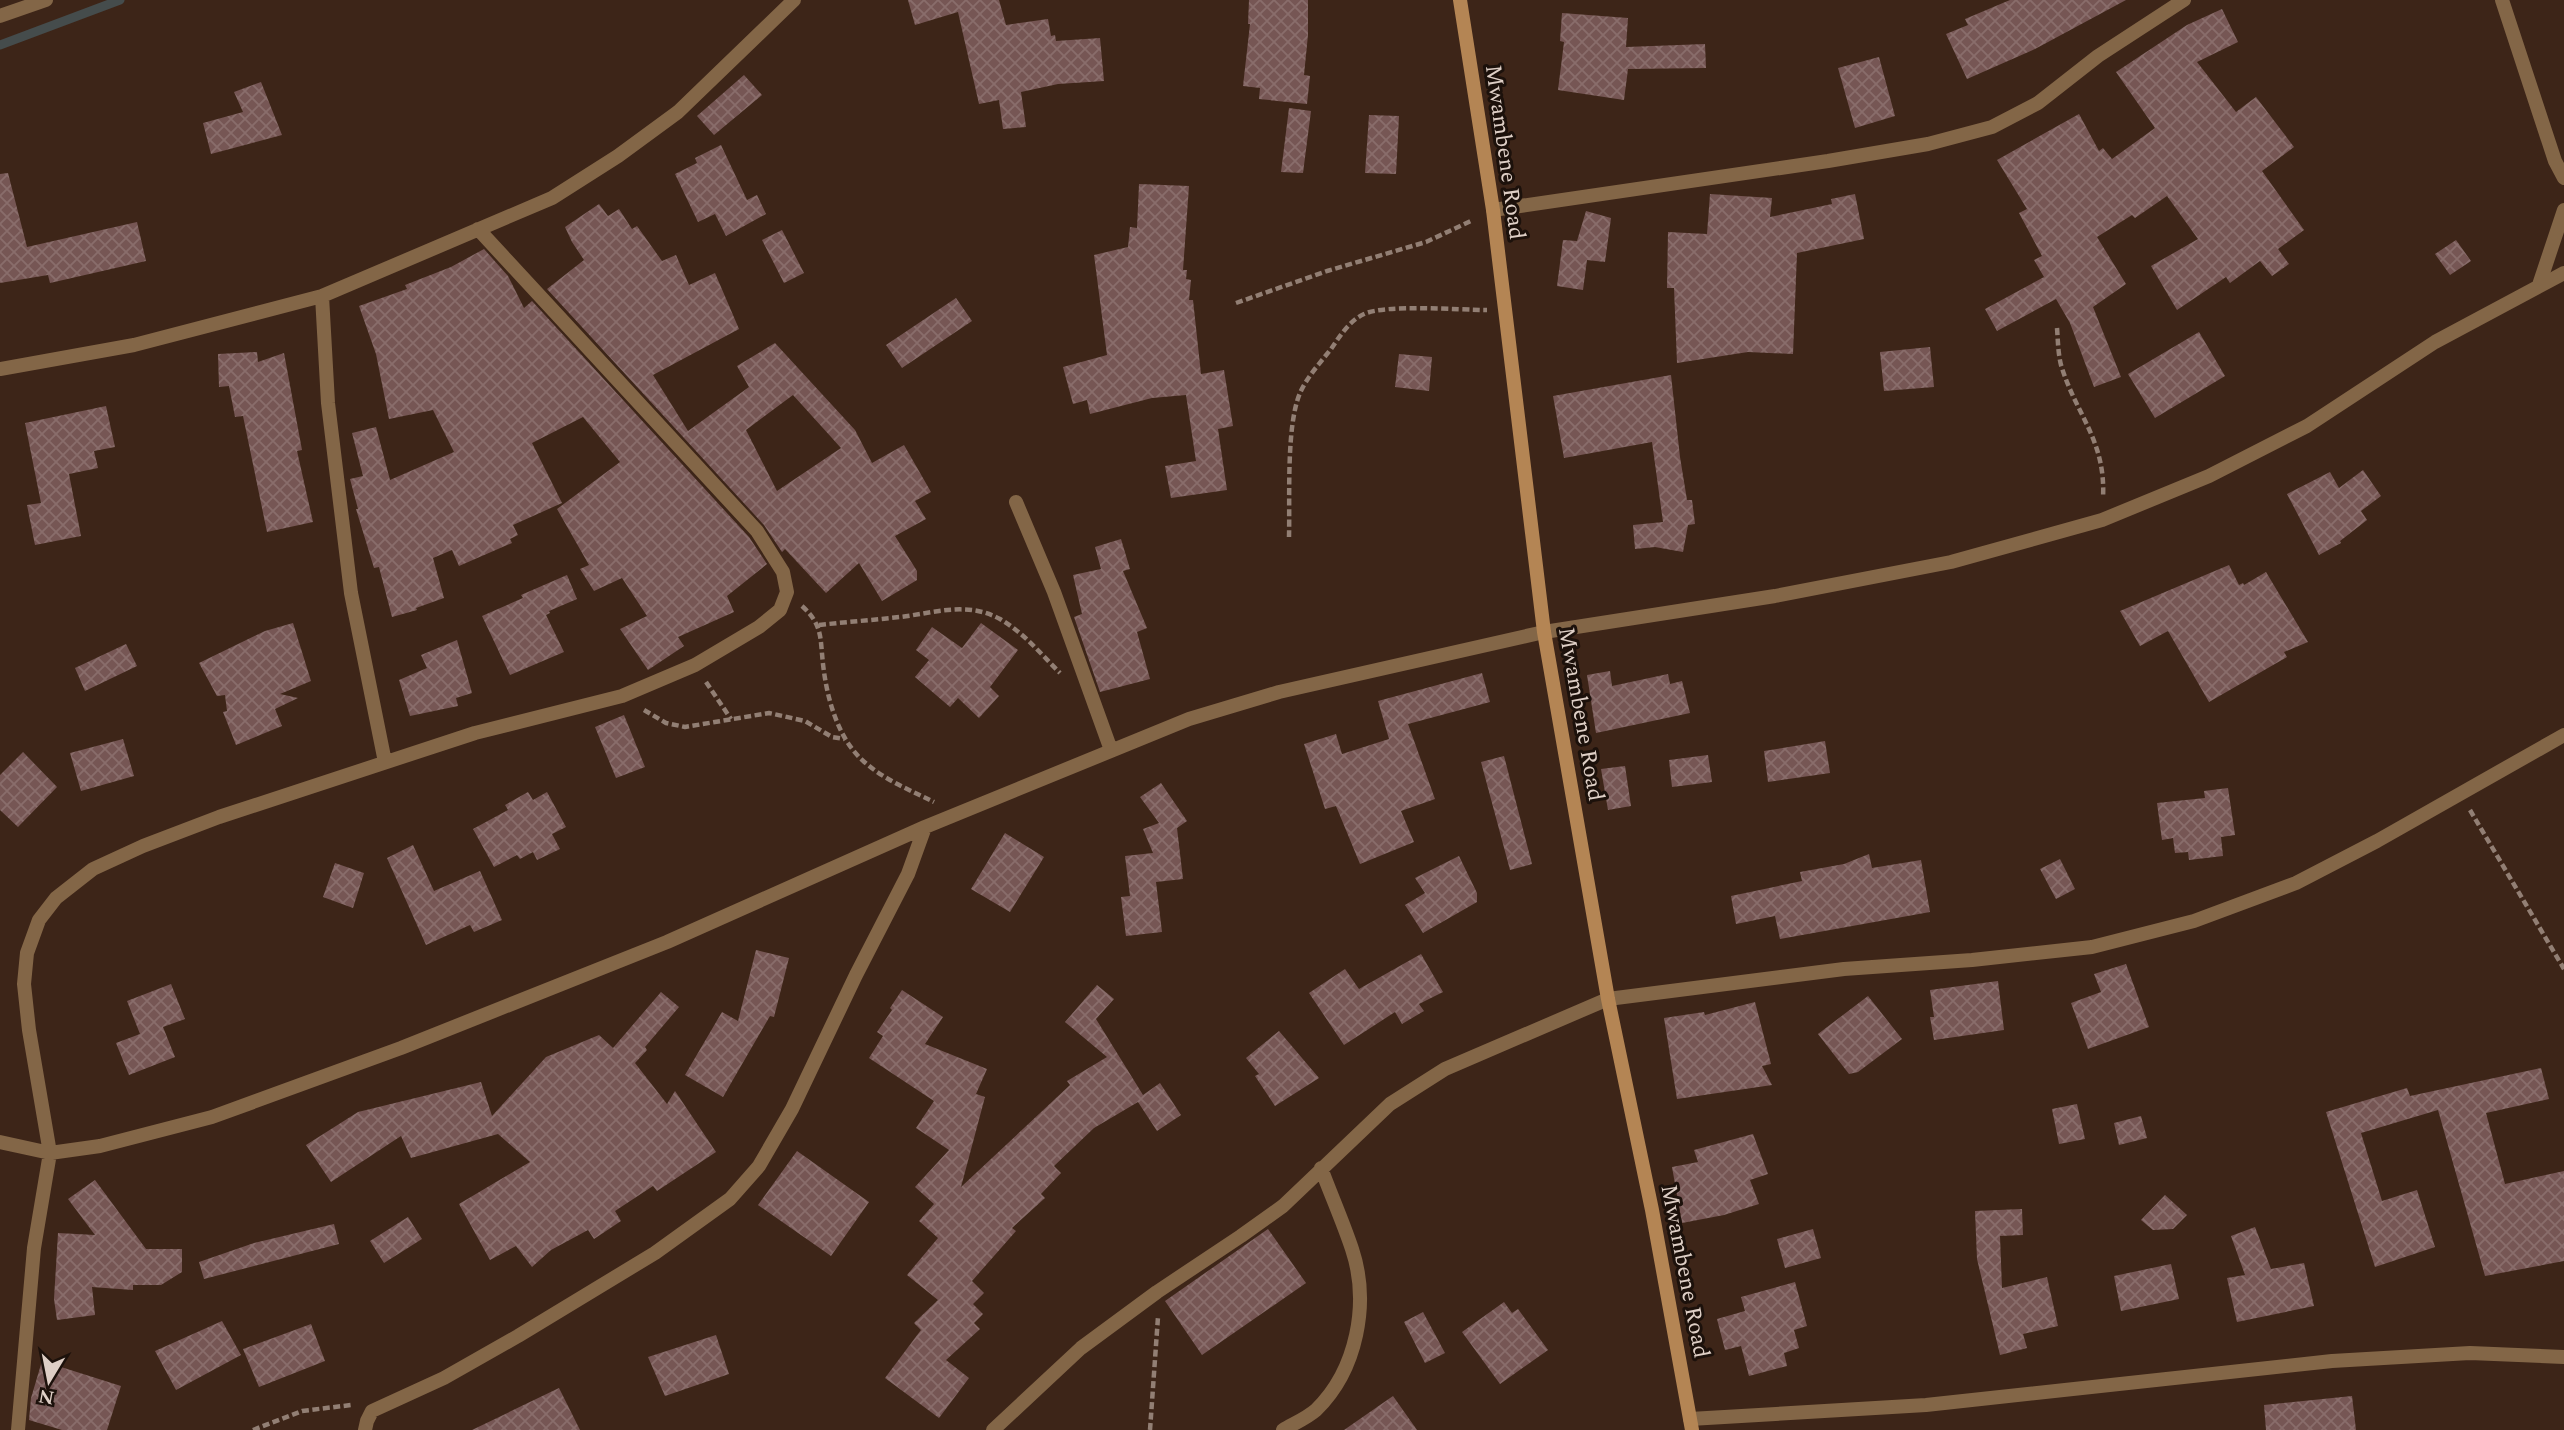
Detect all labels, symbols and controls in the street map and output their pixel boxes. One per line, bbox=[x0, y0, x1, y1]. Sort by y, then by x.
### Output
street label: Mwambene Road bbox=[1475, 62, 1534, 242]
street label: Mwambene Road bbox=[1548, 624, 1613, 804]
street label: Mwambene Road bbox=[1651, 1181, 1719, 1361]
north arrow bbox=[14, 1346, 84, 1416]
text: N bbox=[36, 1381, 56, 1412]

